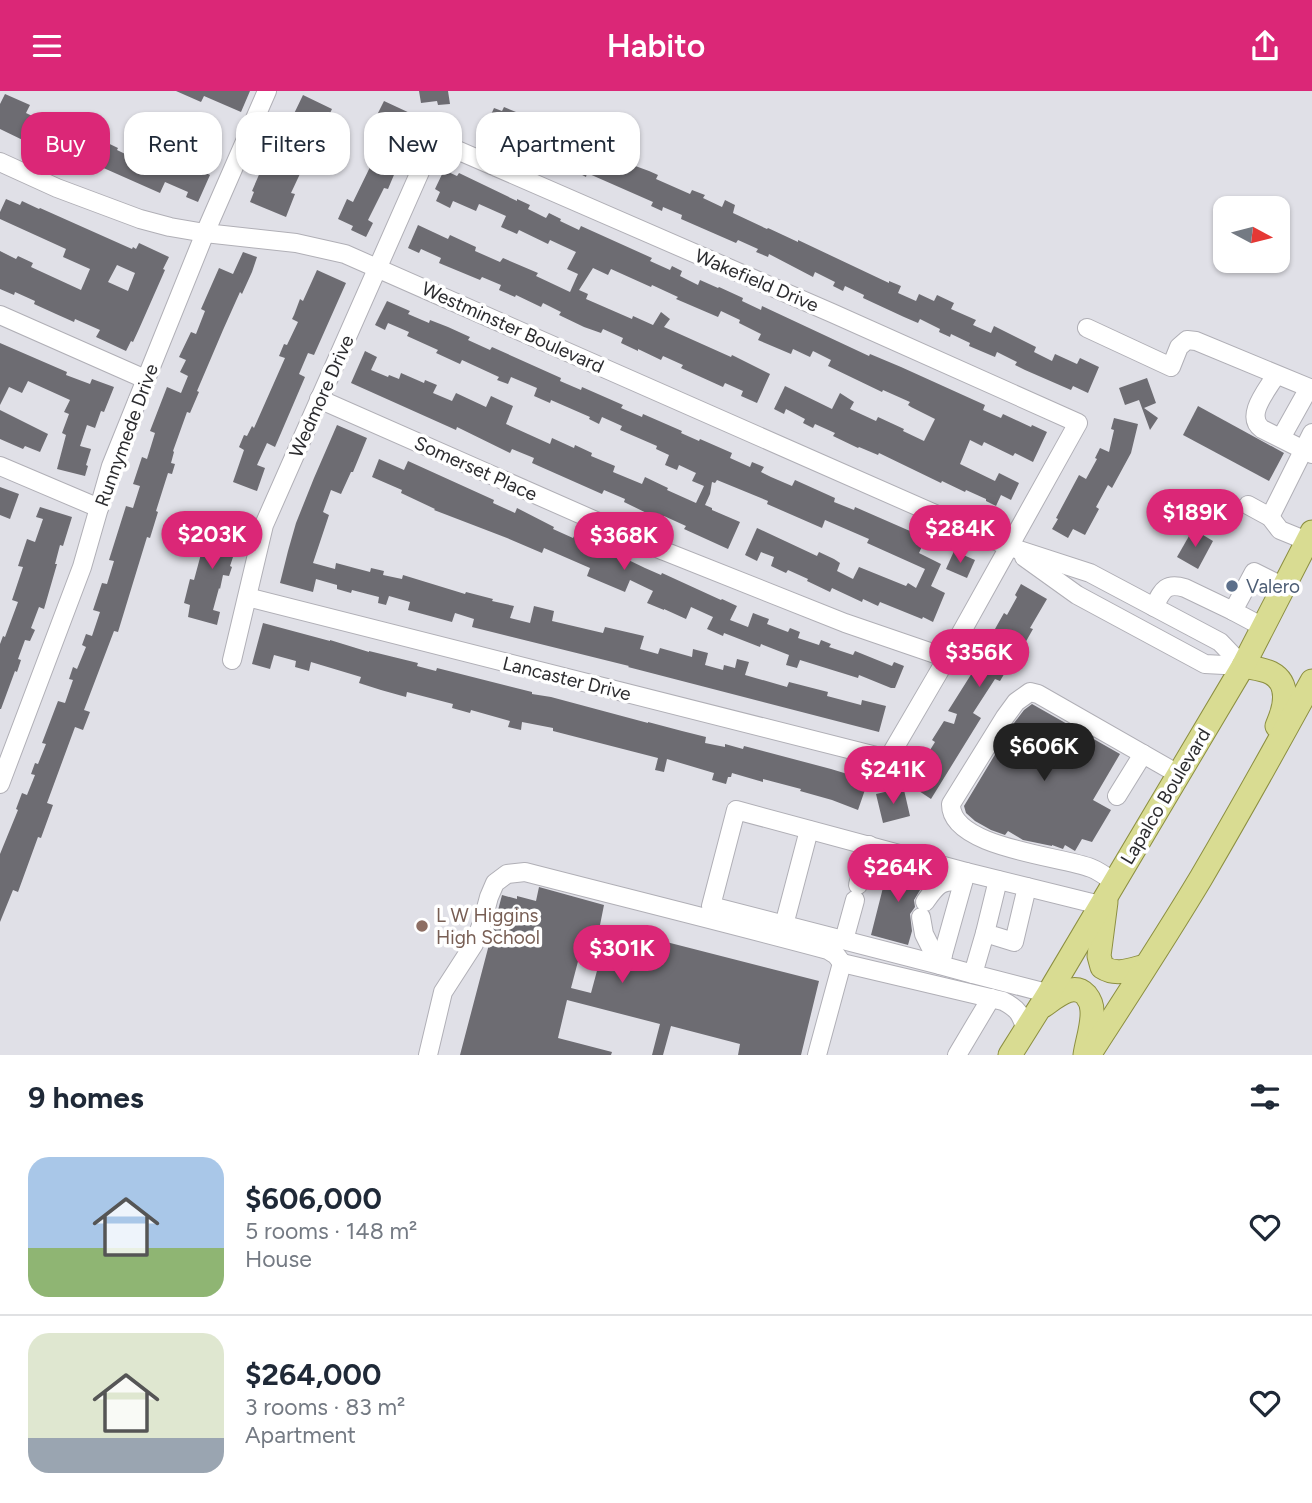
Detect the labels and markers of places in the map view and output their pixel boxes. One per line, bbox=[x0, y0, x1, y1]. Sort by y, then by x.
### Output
pin: $189K bbox=[1146, 489, 1244, 549]
pin: $284K bbox=[911, 505, 1009, 565]
pin: $203K bbox=[163, 511, 261, 571]
pin: $368K bbox=[575, 512, 673, 572]
place label: Valero bbox=[1246, 575, 1300, 598]
marker: Valero bbox=[1224, 578, 1240, 594]
pin: $356K bbox=[930, 629, 1028, 689]
pin: $606K bbox=[995, 723, 1093, 783]
pin: $241K bbox=[844, 747, 942, 806]
pin: $264K bbox=[849, 845, 947, 904]
place label: L W Higgins High School bbox=[436, 904, 540, 949]
marker: L W Higgins High School bbox=[414, 918, 430, 934]
pin: $301K bbox=[573, 925, 671, 985]

